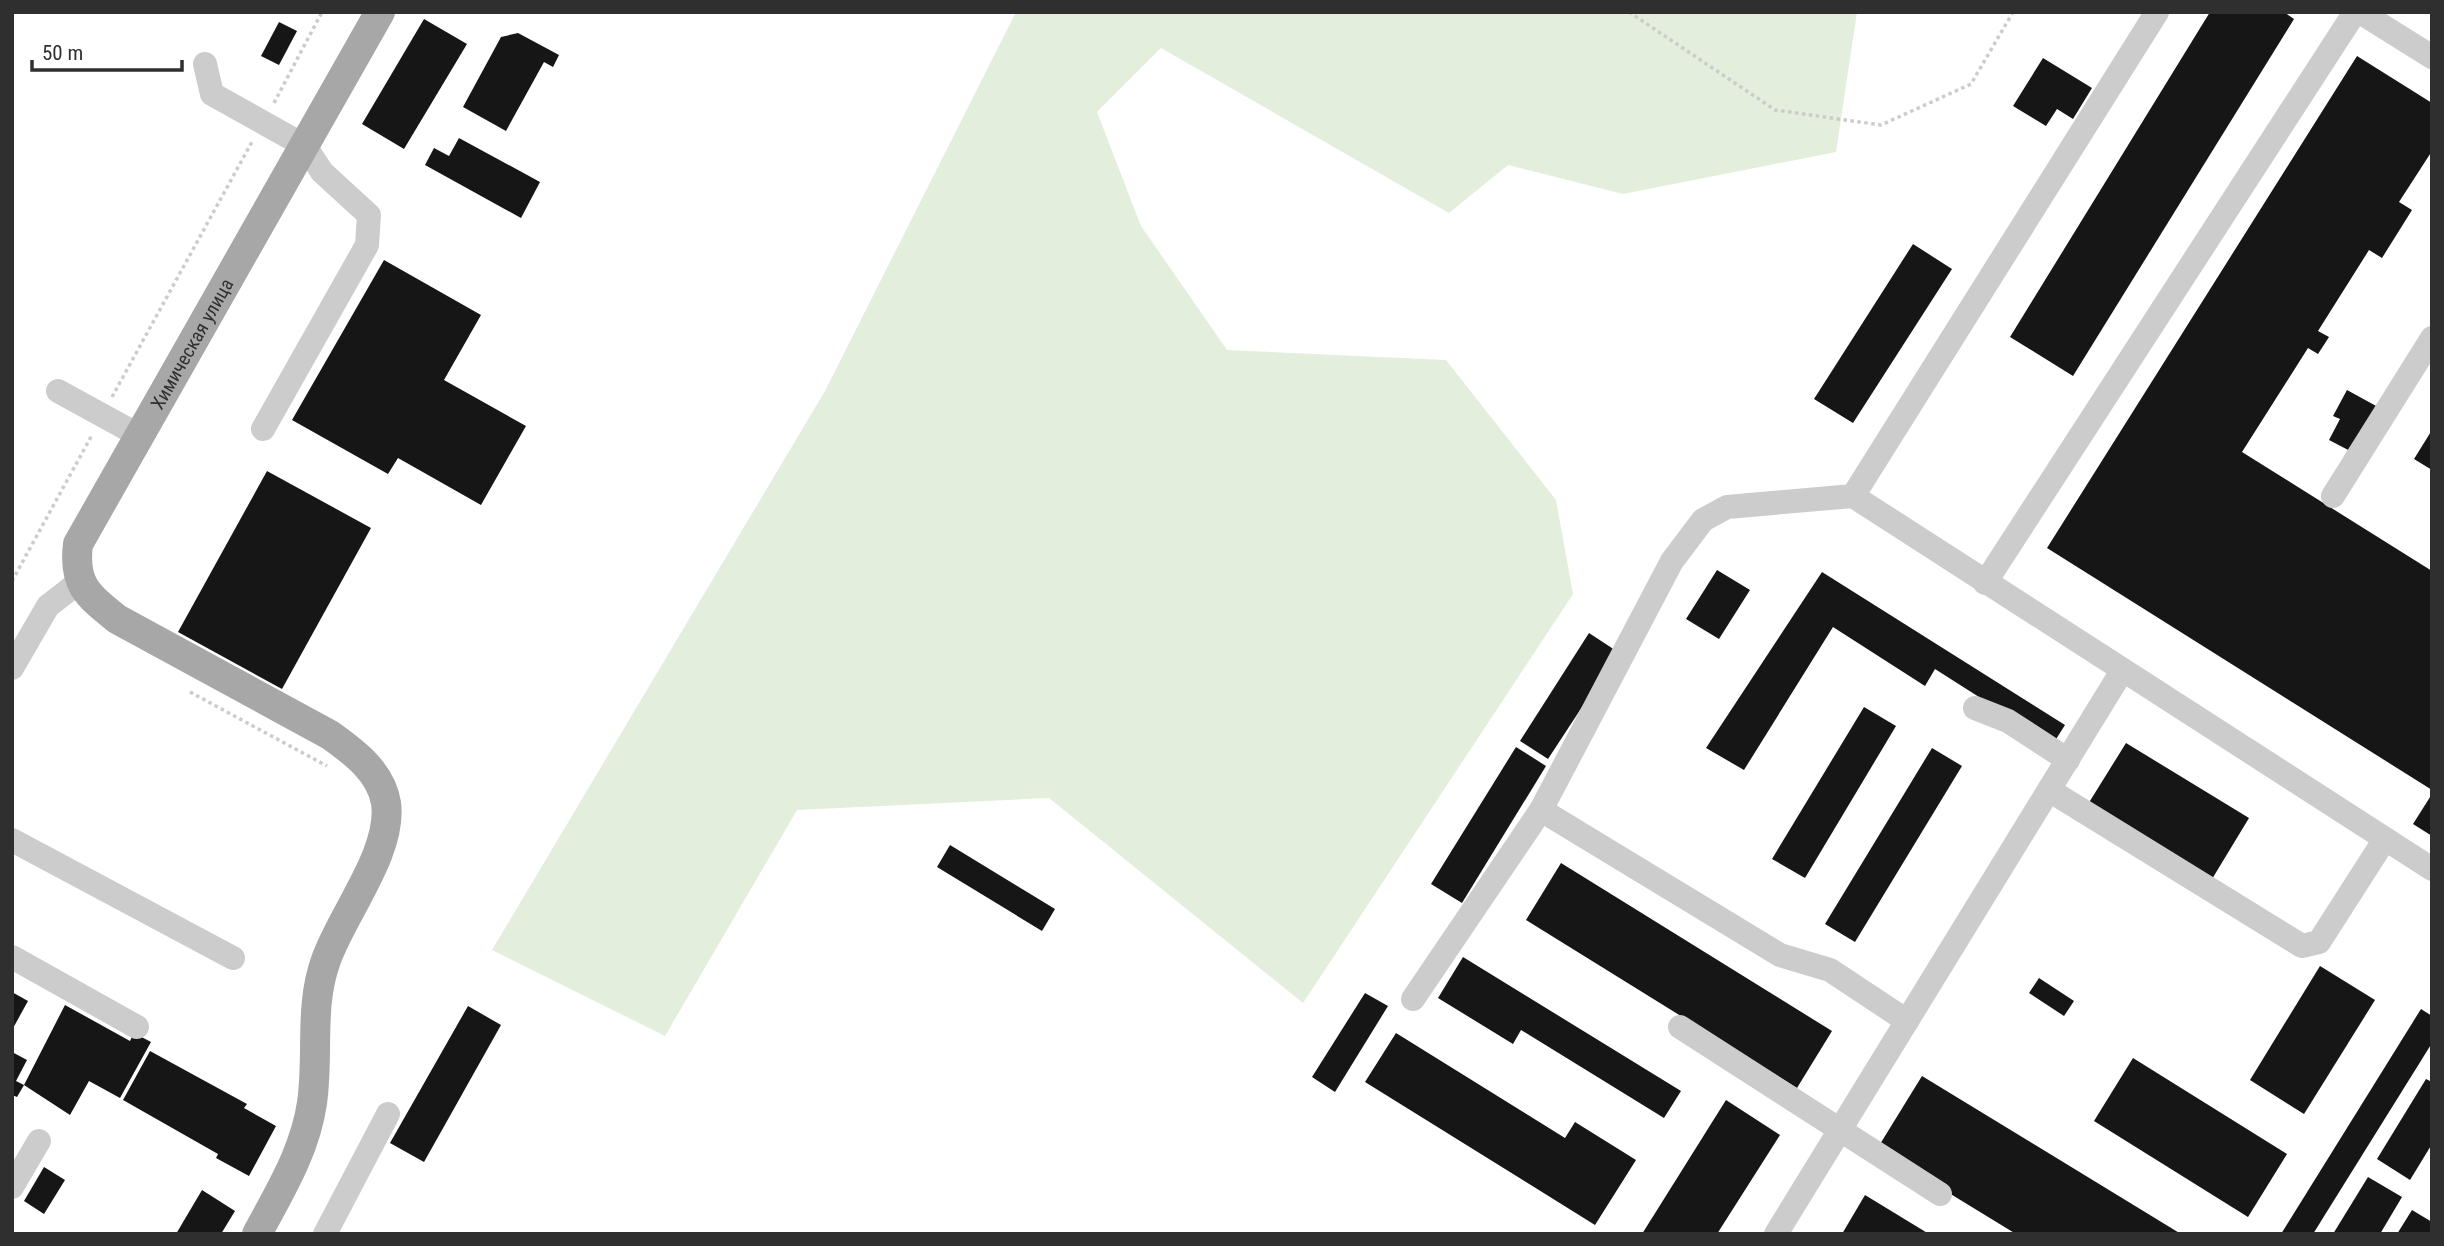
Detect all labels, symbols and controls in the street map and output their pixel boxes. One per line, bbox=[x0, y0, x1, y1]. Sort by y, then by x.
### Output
scale bar bbox=[32, 28, 182, 72]
text: 50 m bbox=[42, 41, 83, 65]
street label: Химическая улица bbox=[145, 274, 238, 413]

